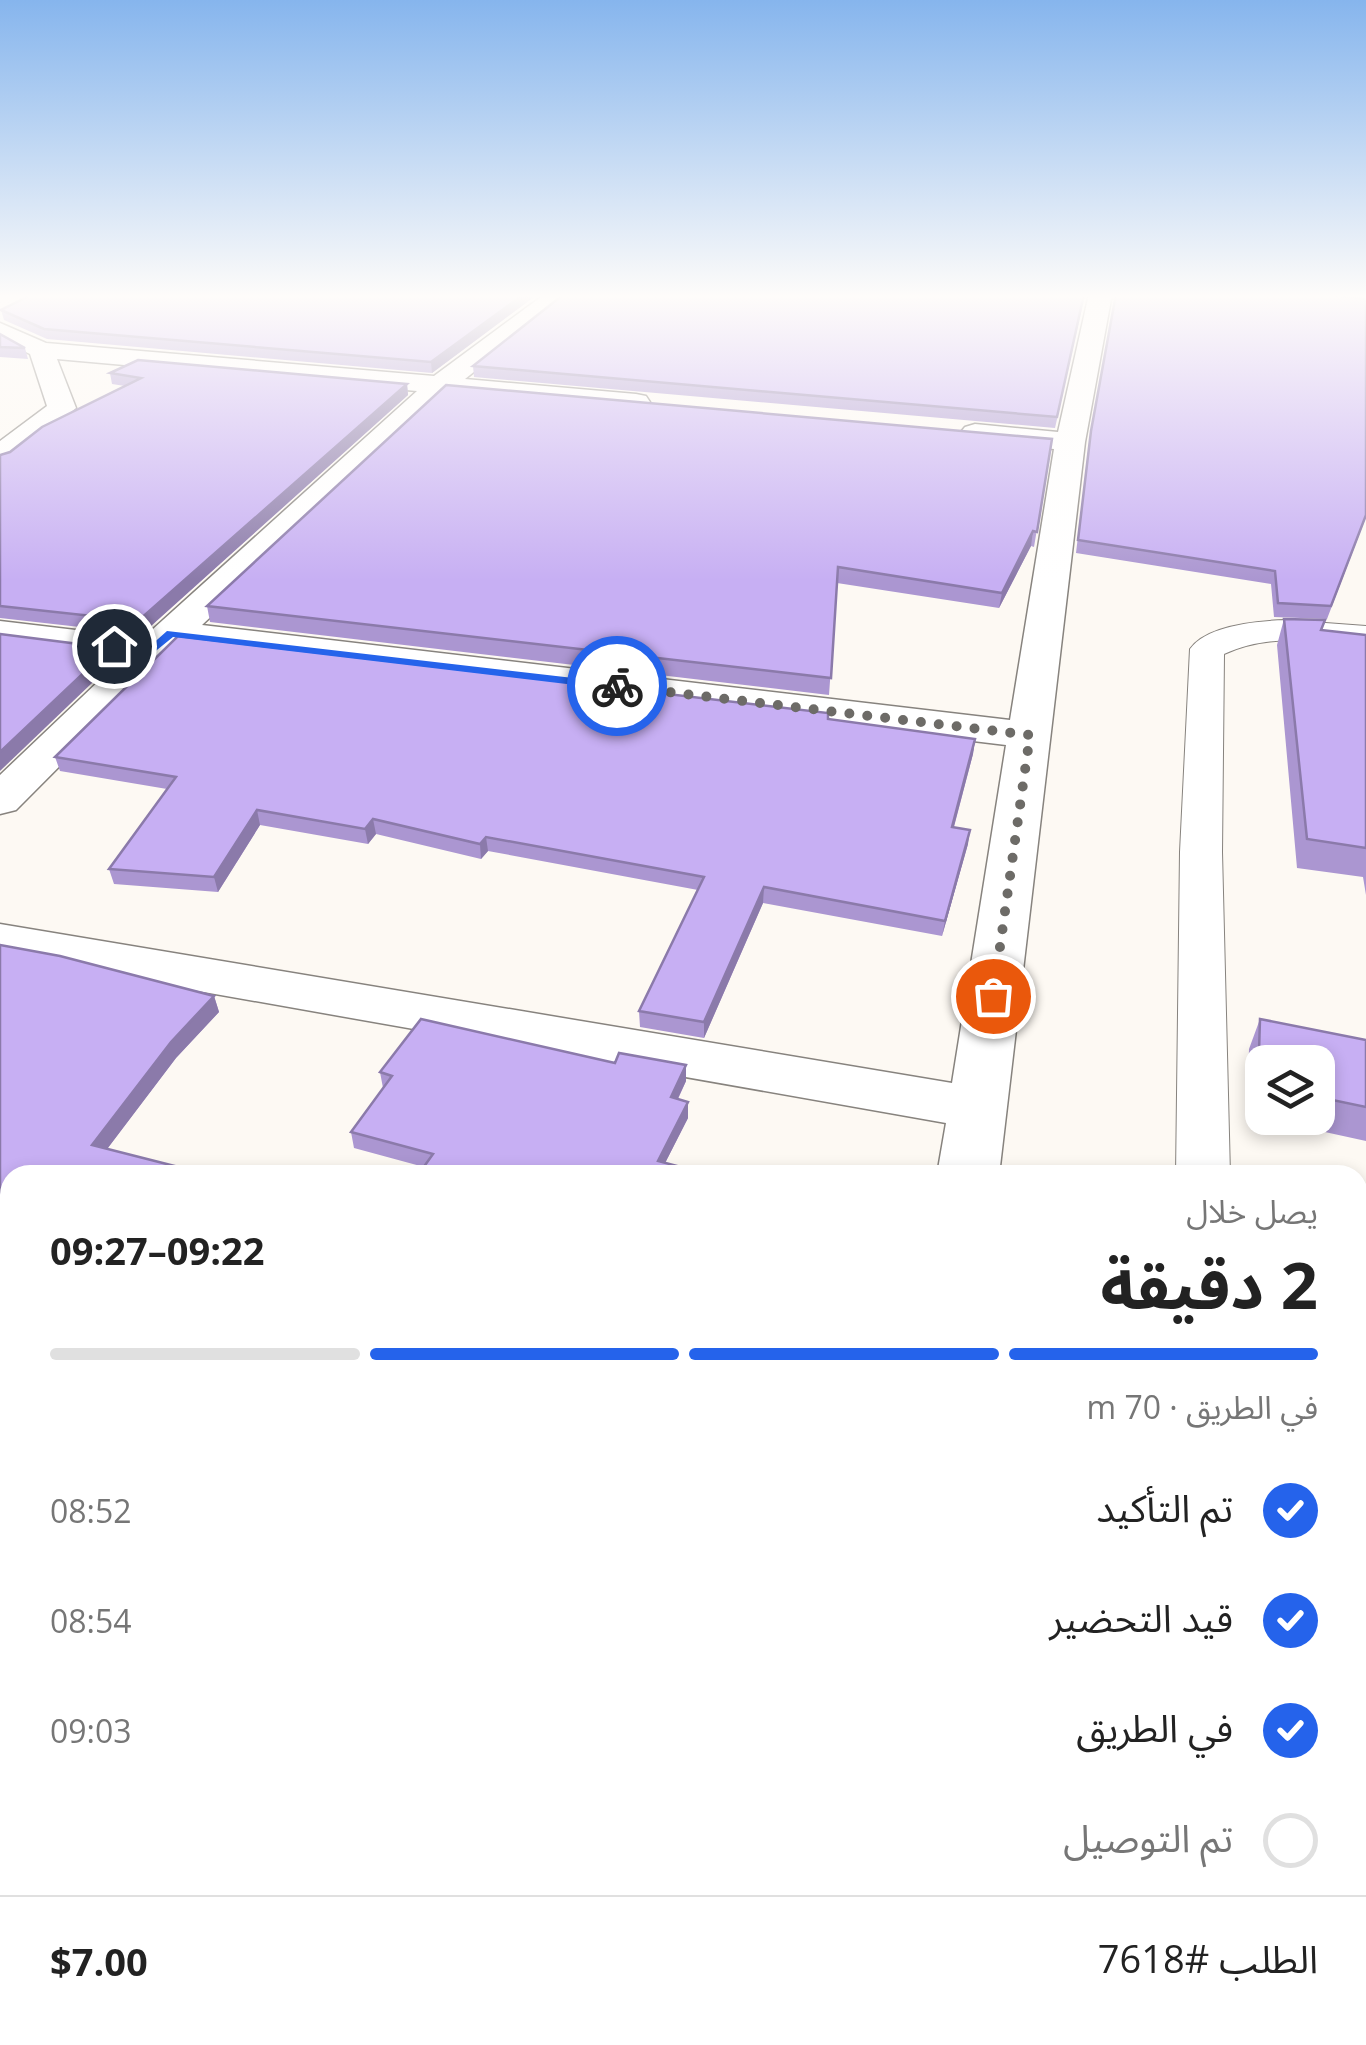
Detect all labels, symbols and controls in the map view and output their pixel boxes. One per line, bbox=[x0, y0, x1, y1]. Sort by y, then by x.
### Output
pin bbox=[72, 604, 157, 689]
icon: home bbox=[87, 619, 142, 674]
courier bbox=[567, 636, 667, 736]
icon: bike bbox=[590, 659, 645, 714]
pin bbox=[951, 954, 1036, 1039]
icon: bag bbox=[966, 969, 1021, 1024]
map controls bbox=[1245, 1045, 1335, 1135]
button: layers bbox=[1245, 1045, 1335, 1135]
text: يصل خلال bbox=[1186, 1189, 1318, 1232]
text: 09:22–09:27 bbox=[50, 1224, 265, 1276]
text: 2 دقيقة bbox=[1100, 1240, 1318, 1328]
text: في الطريق · 70 m bbox=[1086, 1385, 1318, 1428]
text: تم التأكيد bbox=[1096, 1481, 1233, 1533]
icon: check bbox=[1263, 1483, 1318, 1538]
text: 08:52 bbox=[50, 1489, 132, 1532]
text: قيد التحضير bbox=[1049, 1591, 1233, 1643]
icon: check bbox=[1263, 1593, 1318, 1648]
text: 08:54 bbox=[50, 1599, 132, 1642]
text: في الطريق bbox=[1076, 1701, 1233, 1753]
icon: check bbox=[1263, 1703, 1318, 1758]
text: 09:03 bbox=[50, 1709, 132, 1752]
text: تم التوصيل bbox=[1063, 1811, 1233, 1863]
text: الطلب #7618 bbox=[1098, 1932, 1318, 1984]
text: $7.00 bbox=[50, 1935, 148, 1987]

